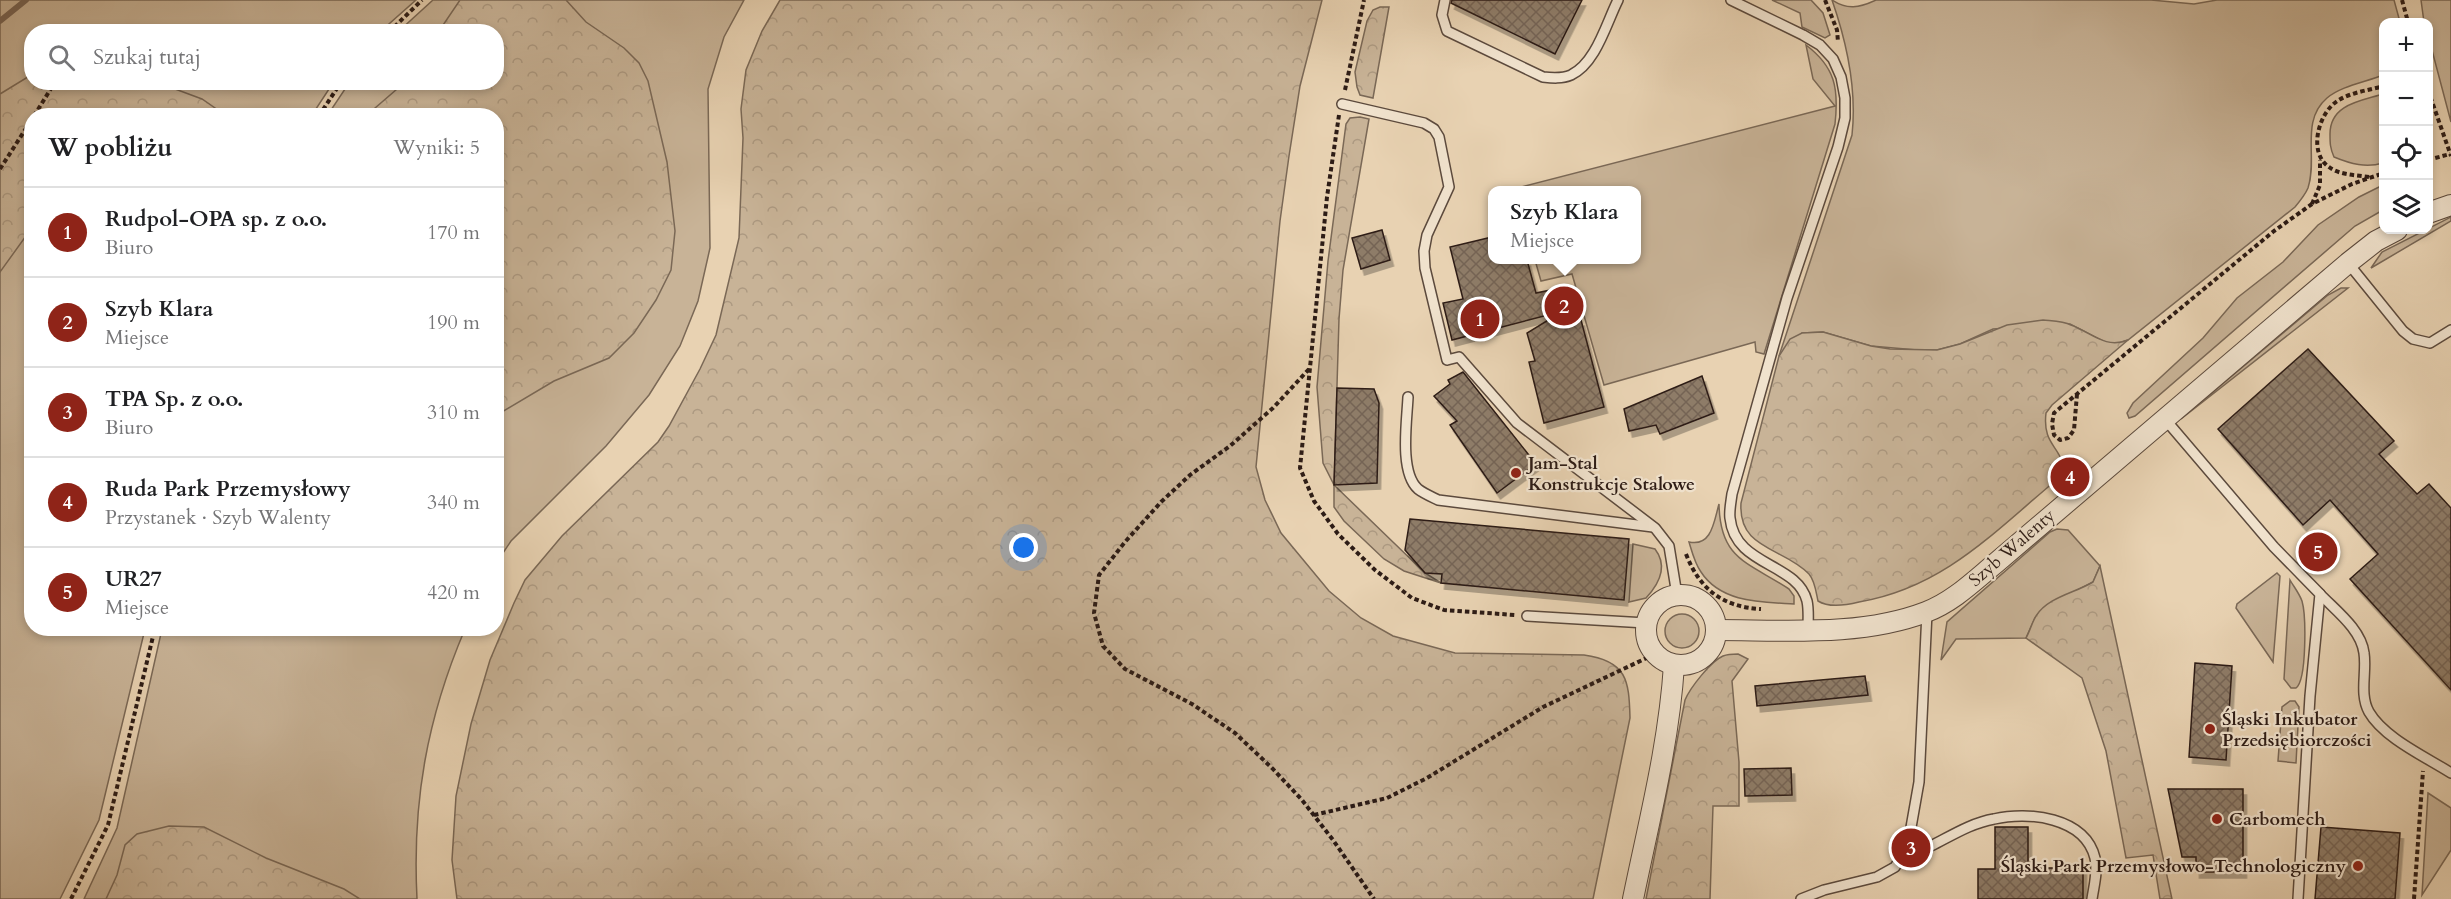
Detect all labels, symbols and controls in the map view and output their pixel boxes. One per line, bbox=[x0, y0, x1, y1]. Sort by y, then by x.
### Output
map controls bbox=[2379, 18, 2433, 234]
button: + bbox=[2379, 18, 2433, 72]
search box bbox=[24, 24, 504, 90]
icon: search bbox=[45, 41, 78, 74]
text: Szukaj tutaj bbox=[93, 42, 201, 72]
button: − bbox=[2379, 72, 2433, 126]
button: locate bbox=[2379, 126, 2433, 180]
text: W pobliżu bbox=[48, 130, 173, 165]
text: Wyniki: 5 bbox=[393, 134, 480, 161]
button: layers bbox=[2379, 180, 2433, 234]
popup bbox=[1488, 186, 1641, 264]
text: Szyb Klara bbox=[1510, 197, 1619, 227]
text: Rudpol-OPA sp. z o.o. bbox=[105, 204, 327, 234]
text: 1 bbox=[62, 219, 73, 246]
text: 170 m bbox=[427, 219, 480, 246]
text: Miejsce bbox=[1510, 227, 1574, 254]
text: Biuro bbox=[105, 234, 153, 261]
pin: 2 bbox=[1544, 284, 1584, 328]
text: Szyb Klara bbox=[105, 294, 213, 324]
pin: 1 bbox=[1460, 296, 1500, 342]
text: 2 bbox=[62, 309, 73, 336]
text: 190 m bbox=[427, 309, 480, 336]
text: Miejsce bbox=[105, 324, 169, 351]
text: TPA Sp. z o.o. bbox=[105, 384, 243, 414]
text: 3 bbox=[62, 399, 73, 426]
text: 310 m bbox=[427, 399, 480, 426]
text: Biuro bbox=[105, 414, 153, 441]
place label: Jam-Stal Konstrukcje Stalowe bbox=[1525, 451, 1695, 497]
pin: 4 bbox=[2050, 454, 2090, 500]
marker: Jam-Stal Konstrukcje Stalowe bbox=[1509, 466, 1523, 480]
text: Ruda Park Przemysłowy bbox=[105, 474, 351, 504]
text: 4 bbox=[62, 489, 73, 516]
text: 340 m bbox=[427, 489, 480, 516]
street label: Szyb Walenty bbox=[1963, 503, 2061, 593]
text: Przystanek · Szyb Walenty bbox=[105, 504, 331, 531]
pin: 5 bbox=[2298, 530, 2338, 574]
your location bbox=[1009, 533, 1038, 562]
text: UR27 bbox=[105, 564, 162, 594]
text: 5 bbox=[62, 579, 73, 606]
text: 420 m bbox=[427, 579, 480, 606]
text: Miejsce bbox=[105, 594, 169, 621]
place label: Śląski Inkubator Przedsiębiorczości bbox=[2222, 707, 2372, 753]
marker: Śląski Inkubator Przedsiębiorczości bbox=[2203, 722, 2217, 736]
place label: Carbomech bbox=[2229, 807, 2325, 832]
marker: Carbomech bbox=[2210, 812, 2224, 826]
pin: 3 bbox=[1892, 826, 1930, 870]
place label: Śląski Park Przemysłowo-Technologiczny bbox=[2001, 854, 2347, 879]
marker: Śląski Park Przemysłowo-Technologiczny bbox=[2351, 859, 2365, 873]

